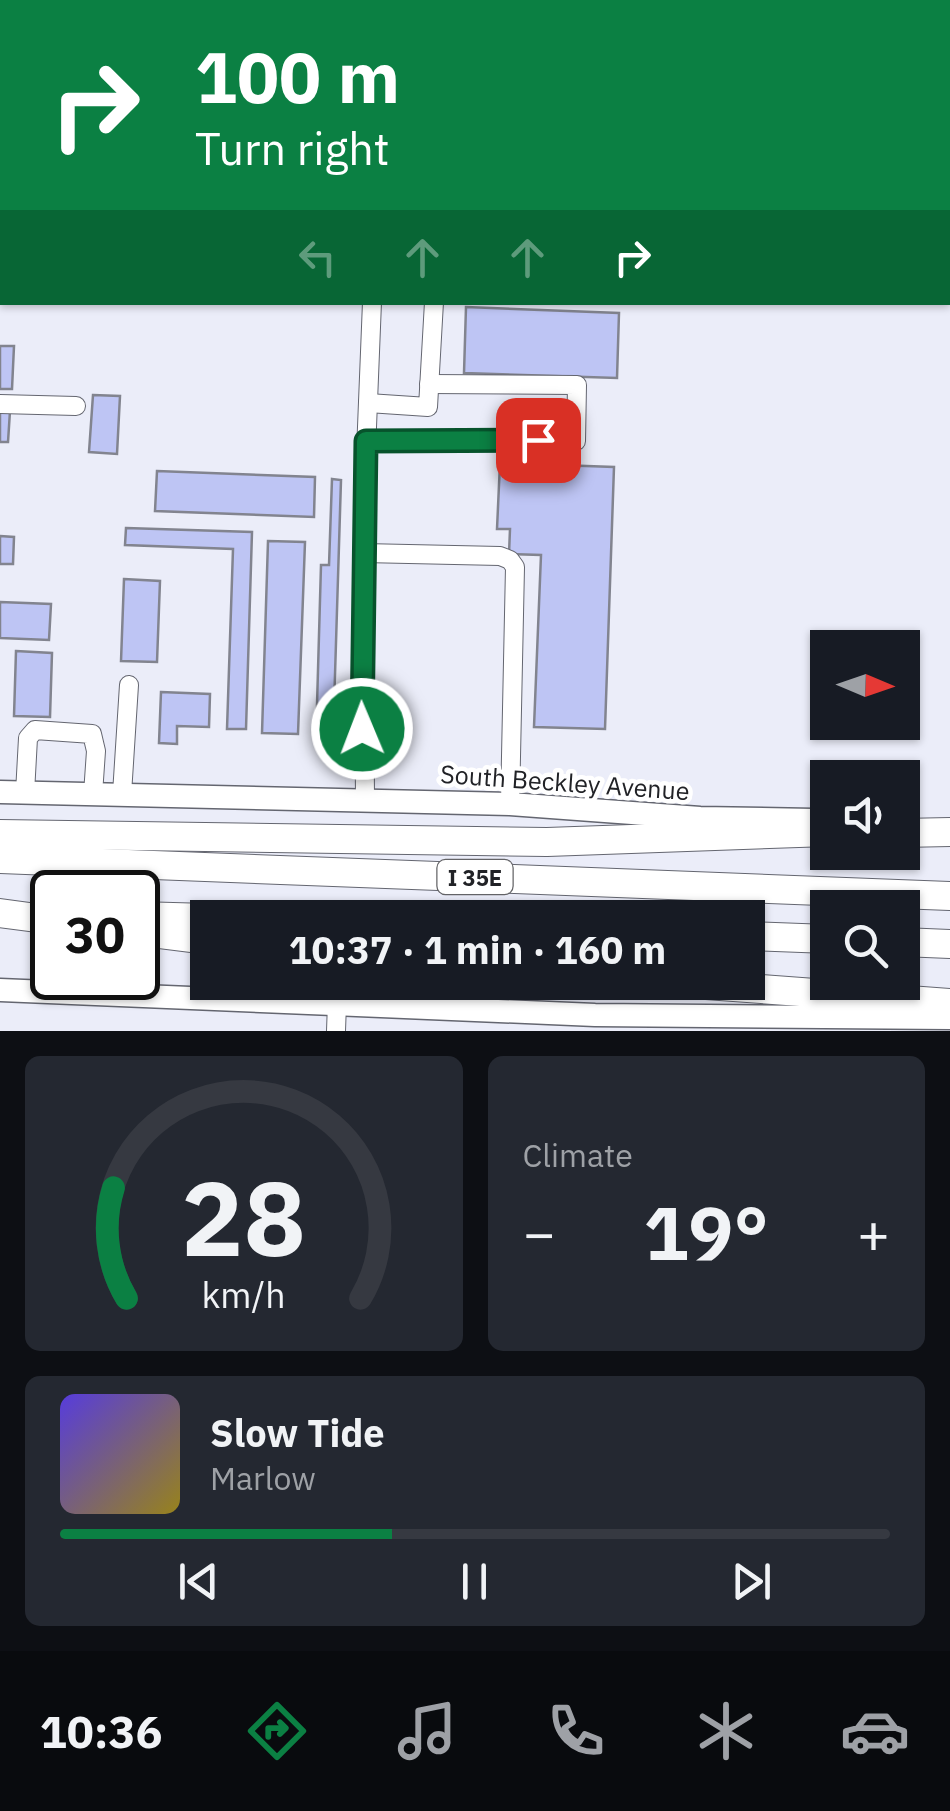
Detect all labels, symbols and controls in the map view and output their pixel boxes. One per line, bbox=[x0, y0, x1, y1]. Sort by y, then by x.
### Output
text: 100 m bbox=[195, 31, 400, 122]
icon: right bbox=[30, 40, 160, 170]
text: Turn right bbox=[195, 119, 390, 177]
icon: left bbox=[290, 230, 345, 285]
icon: ahead bbox=[395, 230, 450, 285]
icon: ahead bbox=[500, 230, 555, 285]
icon: right bbox=[605, 230, 660, 285]
pin bbox=[496, 398, 581, 483]
icon: arrive bbox=[511, 413, 566, 468]
north arrow bbox=[810, 630, 920, 740]
map controls bbox=[810, 630, 920, 1000]
position arrow bbox=[310, 677, 414, 781]
street label: South Beckley Avenue bbox=[439, 757, 691, 807]
button: sound bbox=[810, 760, 920, 870]
road number: I 35E bbox=[438, 860, 512, 894]
speed limit sign: 30 bbox=[30, 870, 160, 1000]
button: search bbox=[810, 890, 920, 1000]
text: 10:37 · 1 min · 160 m bbox=[289, 925, 666, 974]
text: Climate bbox=[523, 1134, 633, 1176]
text: 28 bbox=[181, 1149, 306, 1285]
text: 19° bbox=[644, 1183, 769, 1281]
text: − bbox=[523, 1197, 556, 1268]
text: + bbox=[857, 1197, 890, 1268]
text: km/h bbox=[202, 1271, 286, 1318]
text: Slow Tide bbox=[210, 1408, 385, 1457]
text: Marlow bbox=[210, 1457, 316, 1499]
icon: previous bbox=[171, 1554, 226, 1609]
icon: pause bbox=[447, 1554, 502, 1609]
icon: next bbox=[724, 1554, 779, 1609]
icon: directions bbox=[242, 1696, 312, 1766]
icon: music bbox=[392, 1696, 462, 1766]
icon: phone bbox=[541, 1696, 611, 1766]
icon: climate bbox=[691, 1696, 761, 1766]
icon: car bbox=[840, 1696, 910, 1766]
text: 10:36 bbox=[40, 1702, 163, 1760]

